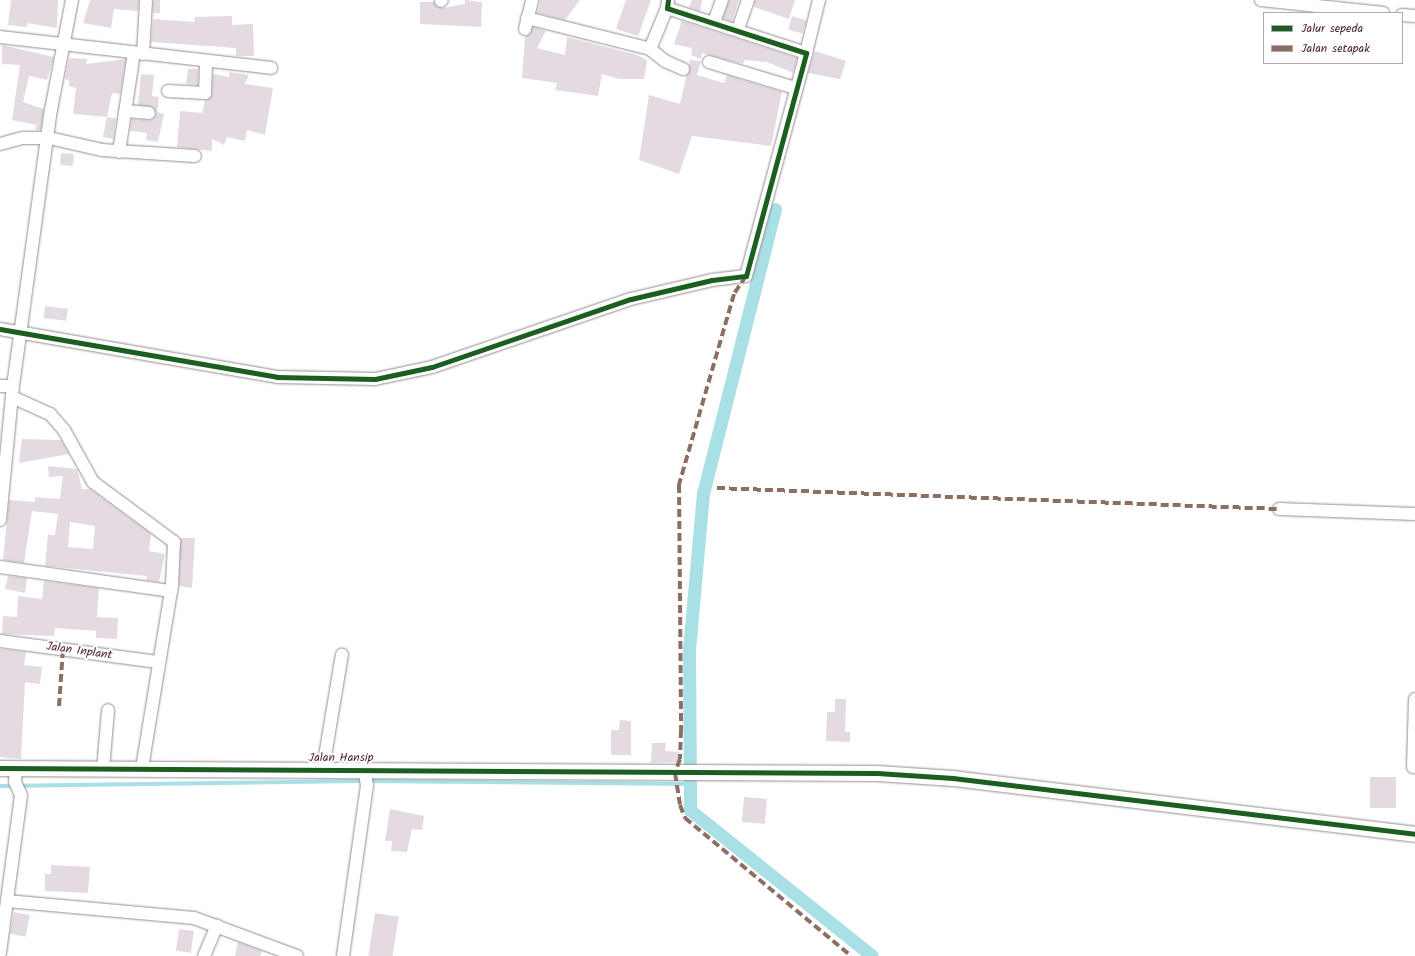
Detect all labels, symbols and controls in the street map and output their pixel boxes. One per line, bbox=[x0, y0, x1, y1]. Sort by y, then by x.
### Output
legend bbox=[1263, 12, 1403, 64]
text: Jalur sepeda bbox=[1301, 19, 1363, 38]
text: Jalan setapak bbox=[1301, 39, 1370, 58]
street label: Jalan Inplant bbox=[45, 639, 113, 663]
street label: Jalan Hansip bbox=[309, 751, 373, 765]

